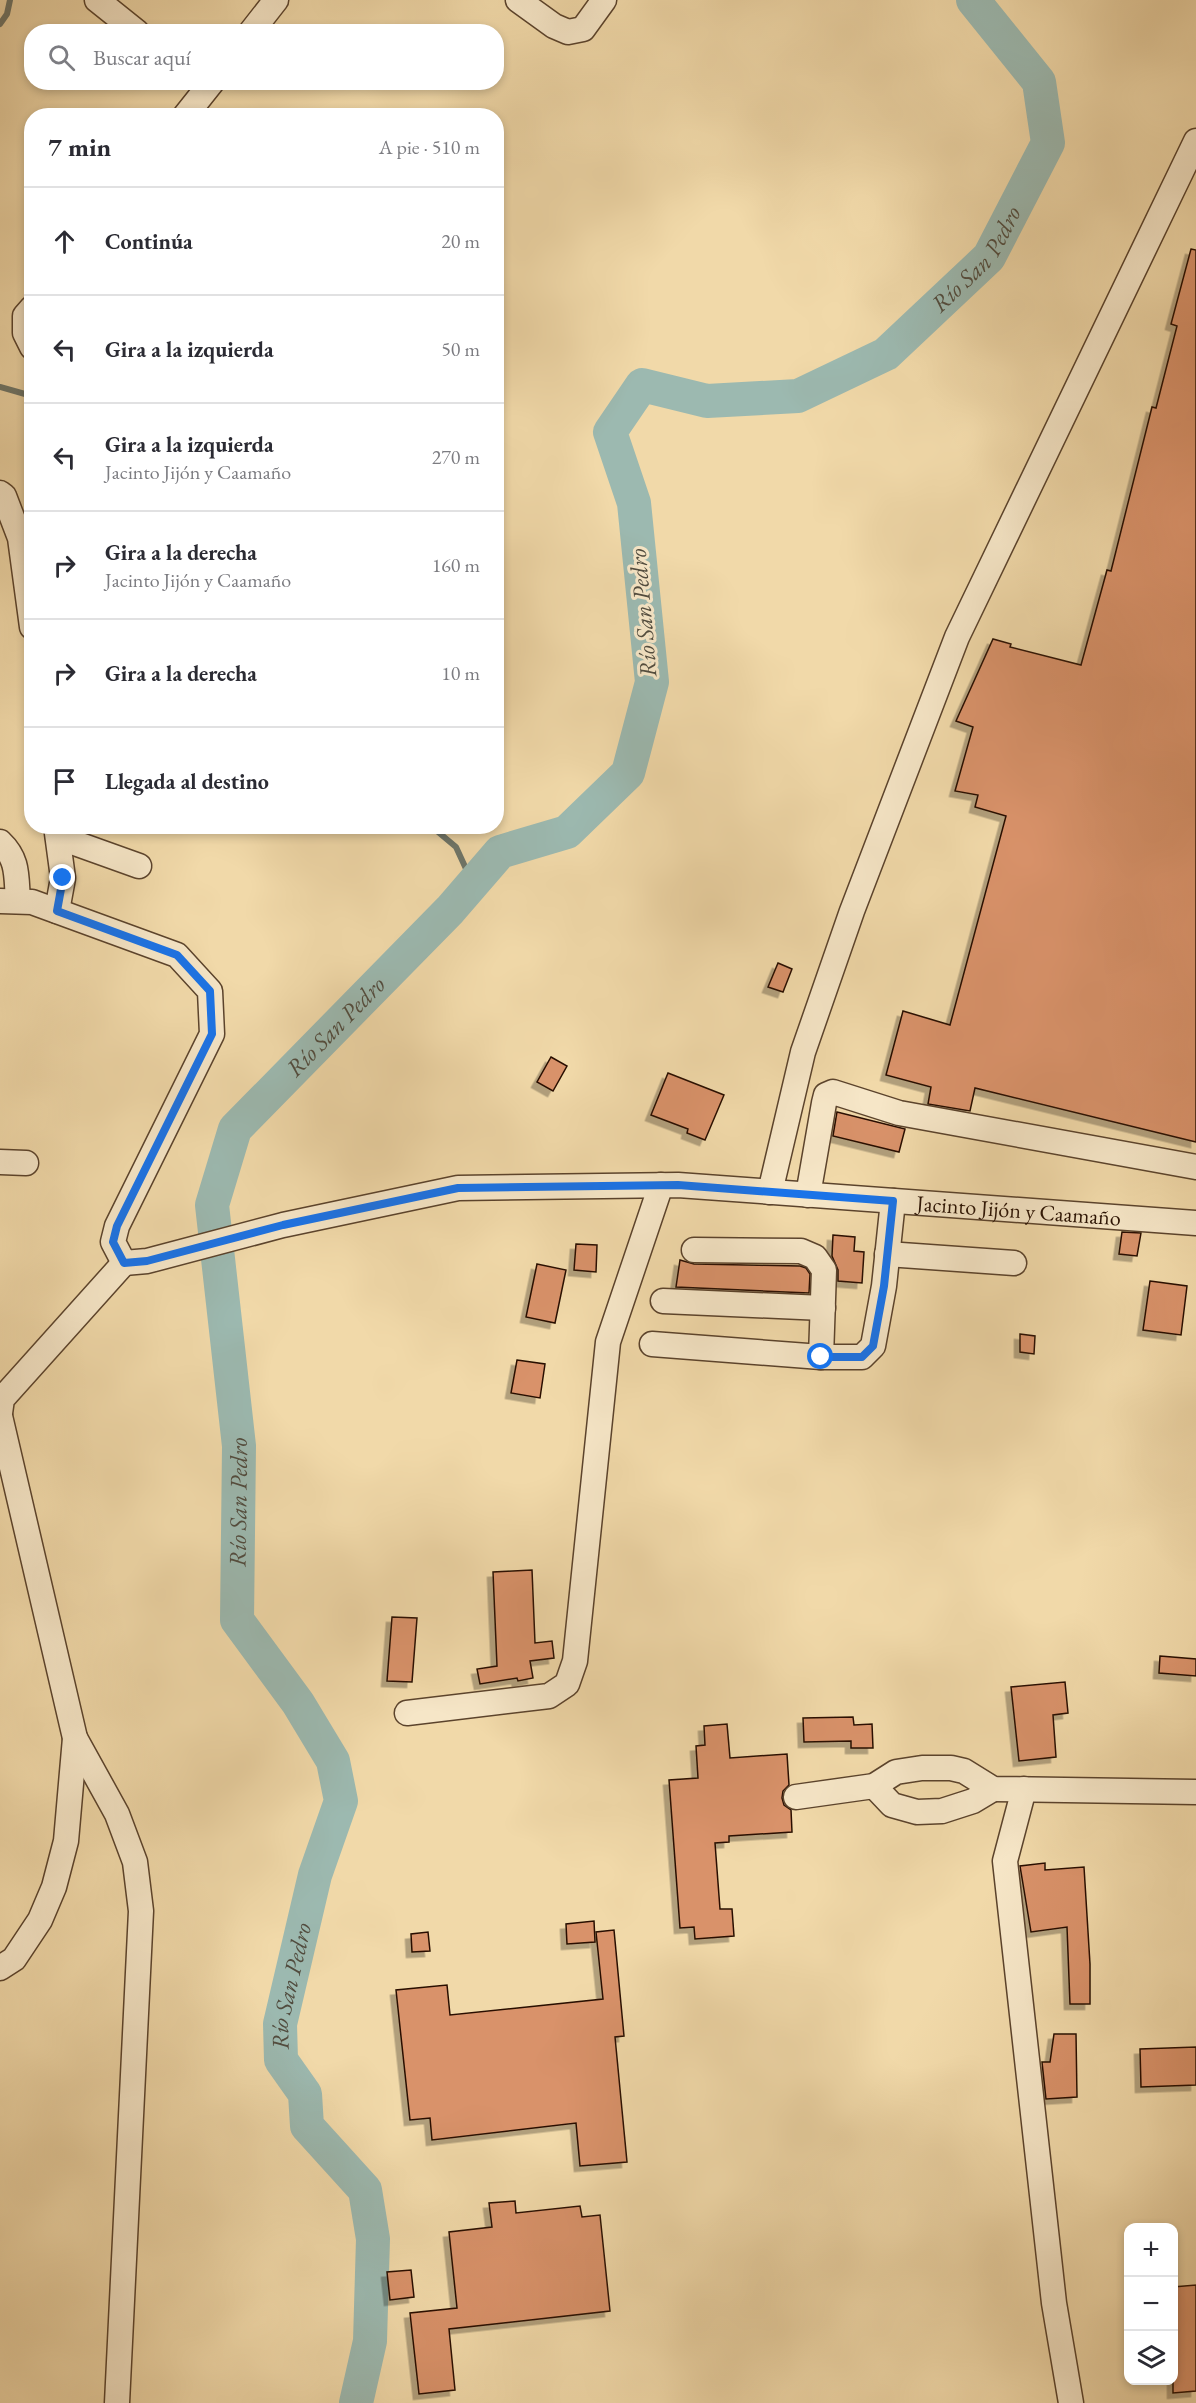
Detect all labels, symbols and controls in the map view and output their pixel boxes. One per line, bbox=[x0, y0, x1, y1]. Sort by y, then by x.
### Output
search box bbox=[24, 24, 504, 90]
icon: search bbox=[45, 41, 78, 74]
text: Buscar aquí bbox=[93, 43, 191, 72]
text: 7 min bbox=[48, 130, 111, 164]
text: A pie · 510 m bbox=[379, 134, 480, 160]
water label: Río San Pedro bbox=[924, 201, 1028, 319]
icon: ahead bbox=[48, 225, 81, 258]
text: Continúa bbox=[105, 227, 193, 256]
text: 20 m bbox=[441, 228, 480, 254]
icon: left bbox=[48, 333, 81, 366]
text: Gira a la izquierda bbox=[105, 335, 274, 364]
text: 50 m bbox=[441, 336, 480, 362]
text: Gira a la izquierda bbox=[105, 430, 274, 459]
icon: left bbox=[48, 441, 81, 474]
text: 270 m bbox=[432, 444, 480, 470]
text: Jacinto Jijón y Caamaño bbox=[105, 459, 291, 485]
text: Gira a la derecha bbox=[105, 538, 257, 567]
water label: Río San Pedro bbox=[621, 547, 664, 679]
icon: right bbox=[48, 549, 81, 582]
text: 160 m bbox=[432, 552, 480, 578]
text: Jacinto Jijón y Caamaño bbox=[105, 567, 291, 593]
icon: right bbox=[48, 657, 81, 690]
text: Gira a la derecha bbox=[105, 659, 257, 688]
text: 10 m bbox=[441, 660, 480, 686]
icon: arrive bbox=[48, 765, 81, 798]
text: Llegada al destino bbox=[105, 767, 269, 796]
route end bbox=[49, 864, 75, 890]
water label: Río San Pedro bbox=[279, 969, 392, 1083]
street label: Jacinto Jijón y Caamaño bbox=[913, 1188, 1122, 1232]
route start bbox=[807, 1343, 833, 1369]
water label: Río San Pedro bbox=[222, 1436, 254, 1567]
water label: Río San Pedro bbox=[264, 1920, 318, 2050]
map controls bbox=[1124, 2223, 1178, 2385]
button: + bbox=[1124, 2223, 1178, 2277]
button: − bbox=[1124, 2277, 1178, 2331]
button: layers bbox=[1124, 2331, 1178, 2385]

